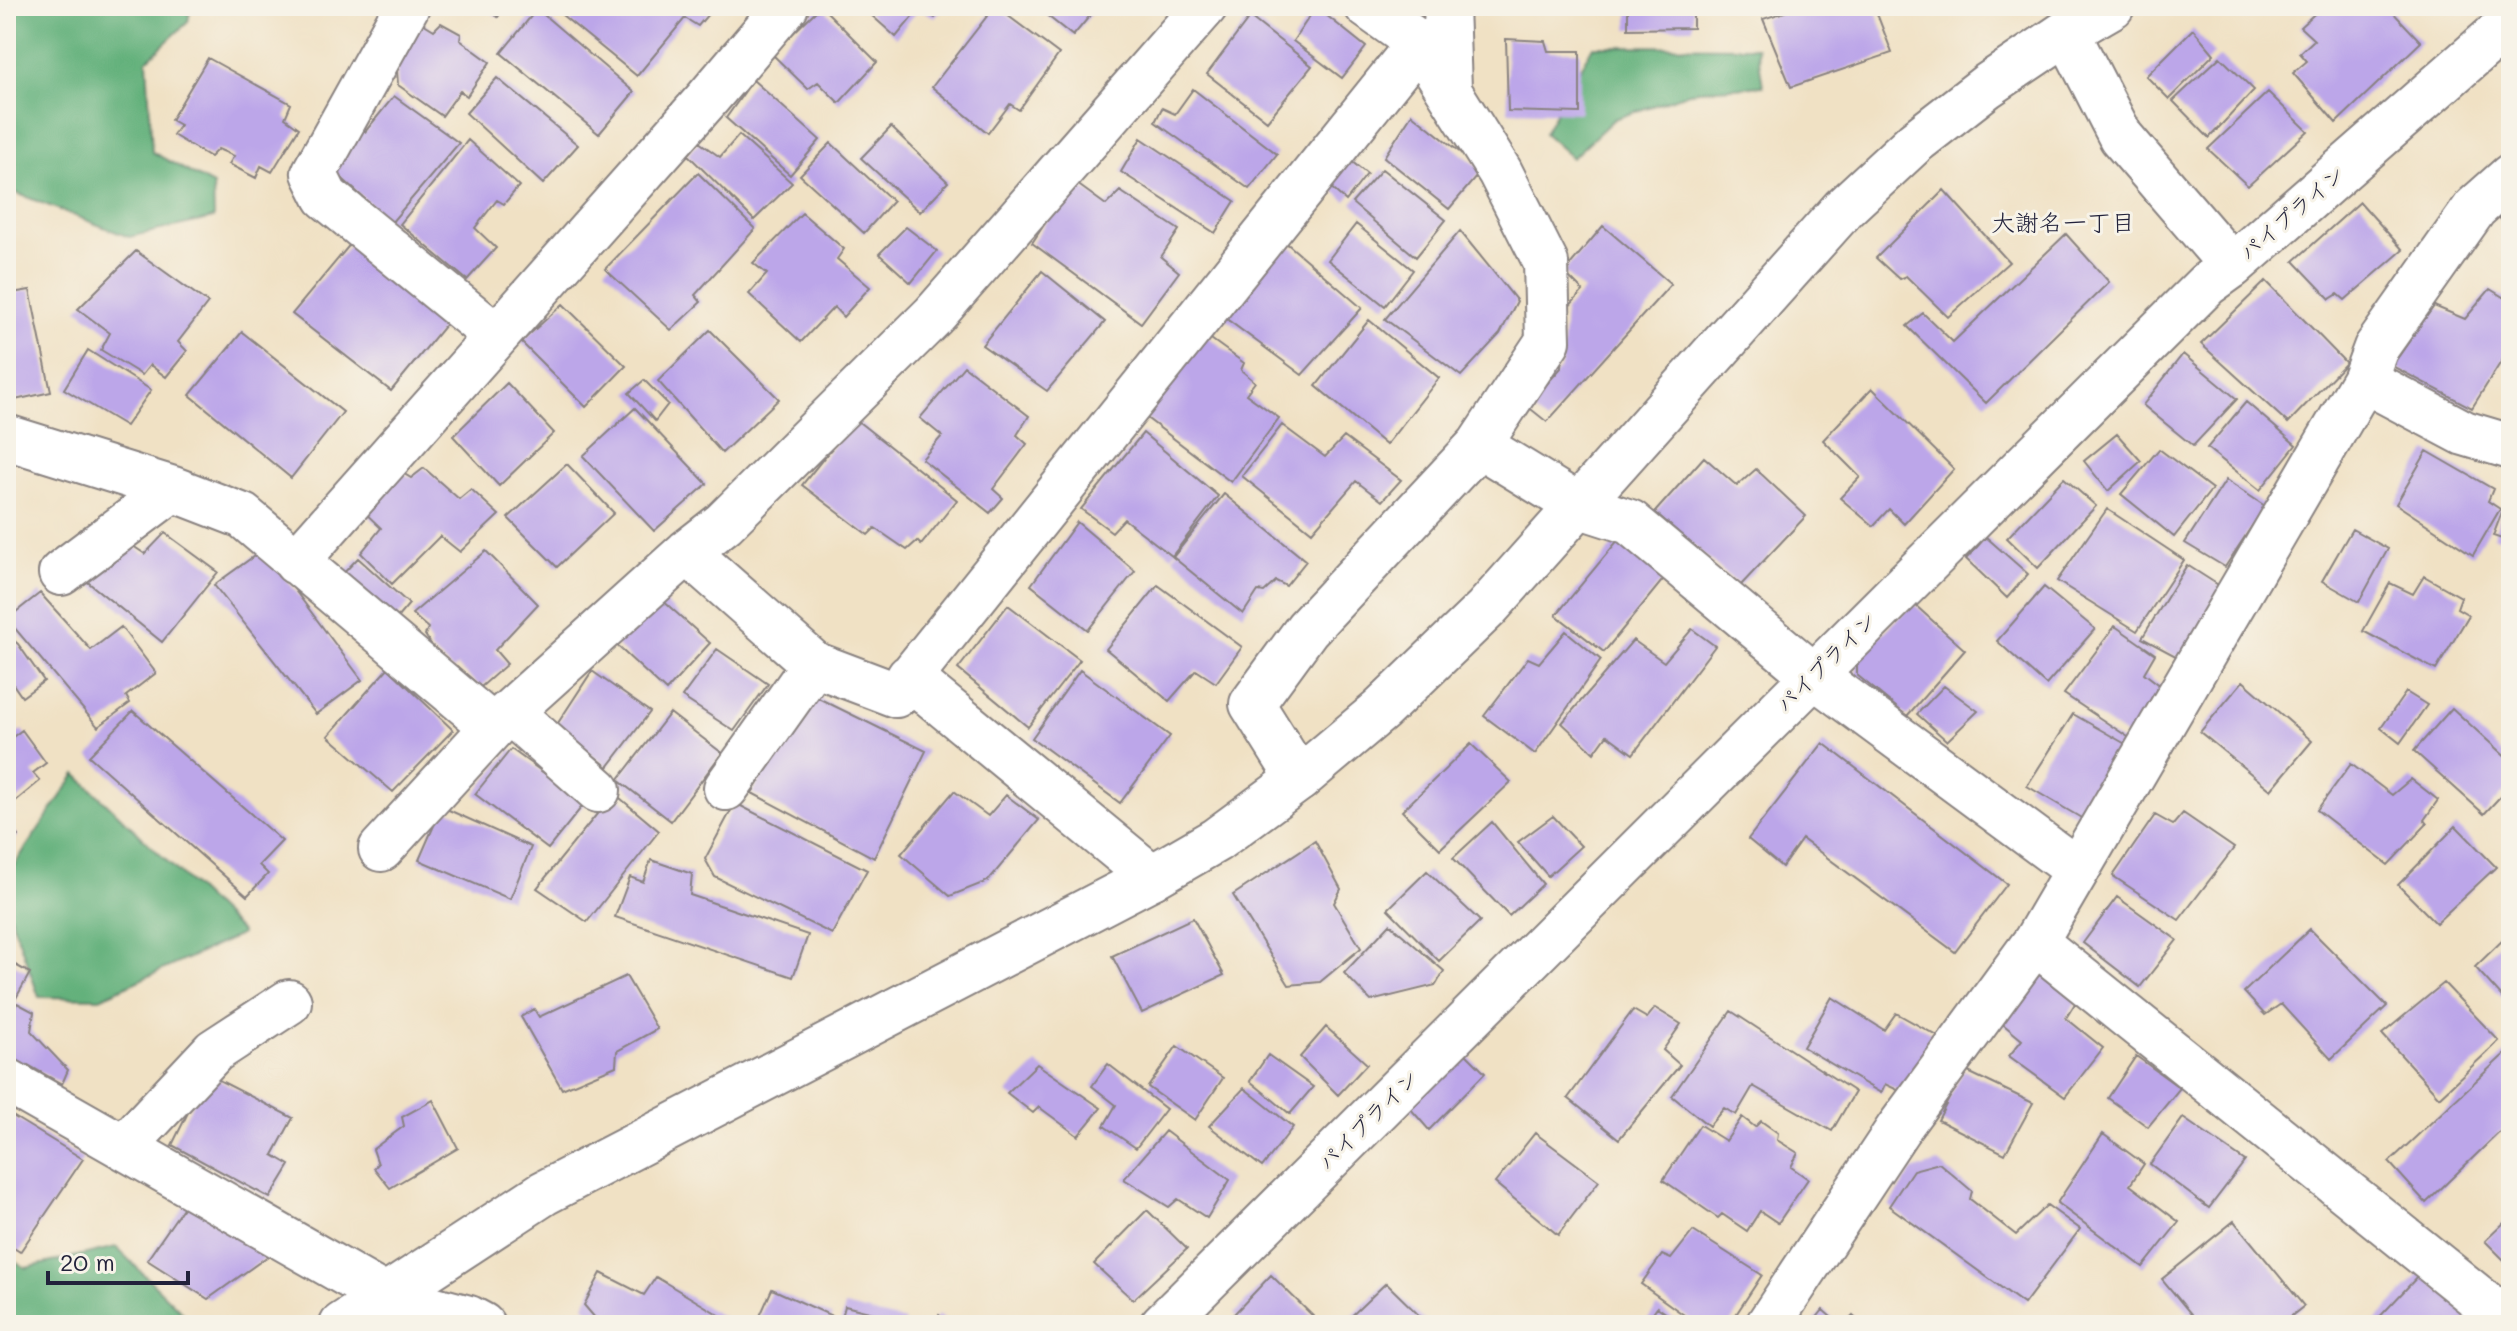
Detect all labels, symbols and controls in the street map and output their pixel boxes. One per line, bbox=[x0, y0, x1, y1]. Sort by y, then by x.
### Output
street label: パイプライン bbox=[2233, 159, 2351, 267]
district label: 大謝名一丁目 bbox=[1991, 206, 2135, 237]
street label: パイプライン bbox=[1769, 605, 1882, 718]
street label: パイプライン bbox=[1311, 1063, 1424, 1176]
scale bar bbox=[48, 1235, 188, 1285]
text: 20 m bbox=[60, 1246, 115, 1277]

